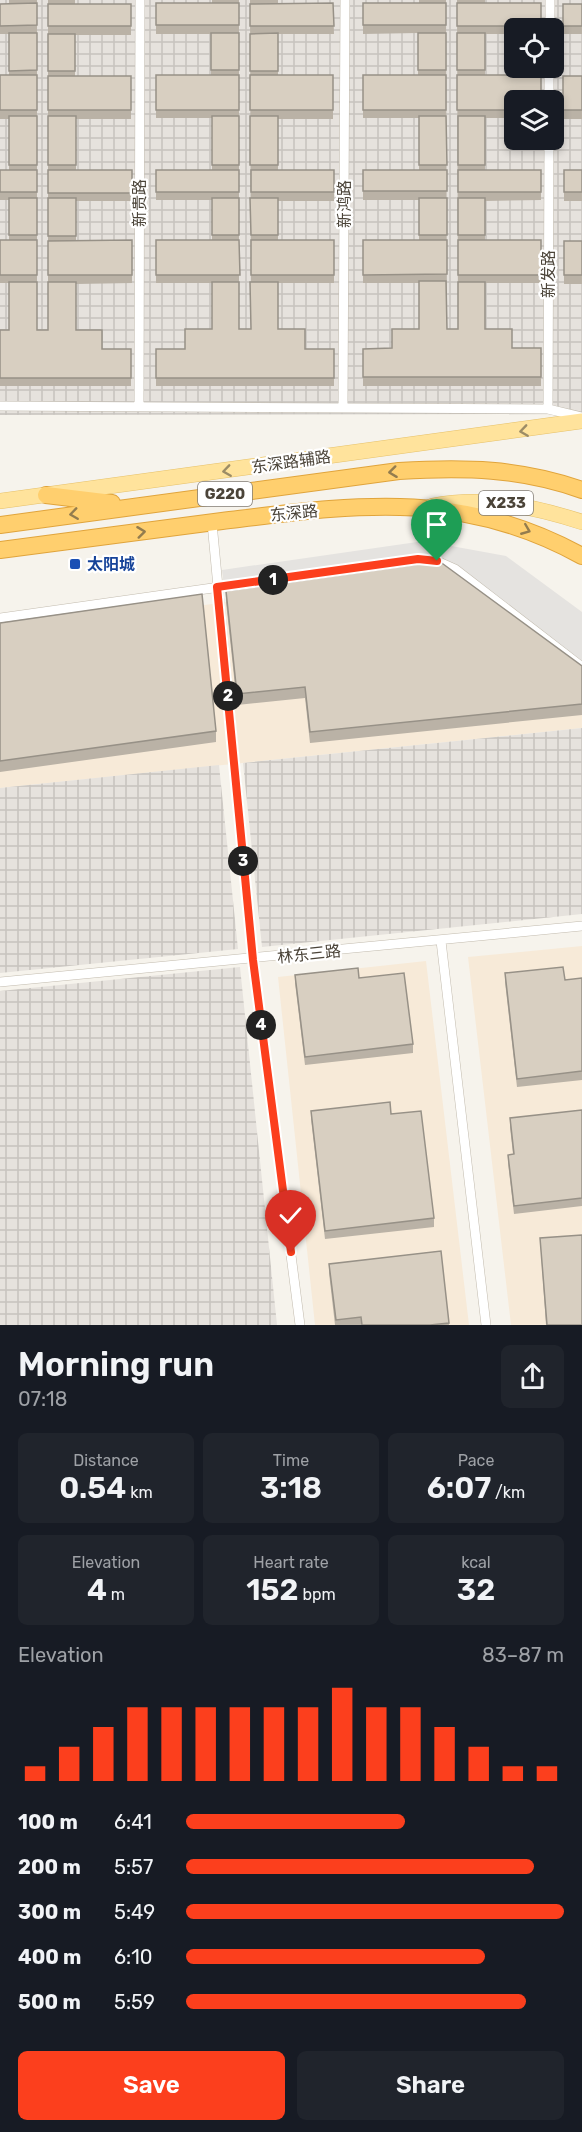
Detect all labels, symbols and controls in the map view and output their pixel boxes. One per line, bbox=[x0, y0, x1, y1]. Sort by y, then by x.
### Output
map controls bbox=[504, 18, 564, 150]
button: locate bbox=[504, 18, 564, 78]
button: layers bbox=[504, 90, 564, 150]
street label: 新贵路 bbox=[130, 179, 149, 227]
street label: 新鸿路 bbox=[335, 180, 354, 228]
street label: 新发路 bbox=[539, 250, 558, 298]
one-way arrow bbox=[520, 425, 529, 437]
street label: 东深路辅路 bbox=[250, 447, 332, 477]
one-way arrow bbox=[222, 464, 232, 477]
one-way arrow bbox=[388, 465, 397, 478]
road number: G220 bbox=[198, 482, 252, 506]
road number: X233 bbox=[479, 491, 533, 515]
pin bbox=[411, 499, 462, 561]
street label: 东深路 bbox=[269, 501, 319, 525]
one-way arrow bbox=[70, 508, 79, 520]
icon: arrive bbox=[420, 508, 453, 541]
one-way arrow bbox=[520, 523, 531, 535]
one-way arrow bbox=[137, 526, 146, 538]
place label: 太阳城 bbox=[87, 555, 135, 574]
marker: 太阳城 bbox=[68, 557, 82, 571]
pin: 1 bbox=[258, 565, 288, 595]
text: 1 bbox=[269, 570, 277, 589]
pin: 2 bbox=[213, 681, 243, 711]
text: 2 bbox=[223, 686, 233, 705]
pin: 3 bbox=[228, 846, 258, 876]
text: 3 bbox=[238, 851, 248, 870]
street label: 林东三路 bbox=[276, 941, 342, 967]
pin: 4 bbox=[246, 1010, 276, 1040]
text: 4 bbox=[256, 1015, 266, 1034]
pin bbox=[265, 1190, 316, 1252]
icon: check bbox=[274, 1199, 307, 1232]
text: Morning run bbox=[18, 1345, 214, 1384]
button: share bbox=[501, 1345, 564, 1408]
text: 07:18 bbox=[18, 1387, 67, 1411]
text: Distance bbox=[73, 1451, 139, 1470]
text: Time bbox=[273, 1451, 309, 1470]
text: Pace bbox=[458, 1451, 494, 1470]
text: 0.54 bbox=[59, 1470, 126, 1506]
text: 3:18 bbox=[260, 1470, 322, 1506]
text: 6:07 bbox=[427, 1470, 491, 1506]
text: km bbox=[126, 1483, 153, 1502]
text: /km bbox=[491, 1483, 525, 1502]
text: Elevation bbox=[72, 1553, 140, 1572]
text: Heart rate bbox=[253, 1553, 329, 1572]
text: kcal bbox=[461, 1553, 491, 1572]
text: 4 bbox=[87, 1572, 107, 1608]
text: 152 bbox=[246, 1572, 299, 1608]
text: 32 bbox=[457, 1572, 495, 1608]
text: m bbox=[107, 1585, 125, 1604]
text: bpm bbox=[299, 1585, 336, 1604]
text: Elevation bbox=[18, 1643, 104, 1667]
text: 83–87 m bbox=[482, 1643, 564, 1667]
text: 100 m bbox=[18, 1810, 78, 1834]
text: 6:41 bbox=[114, 1810, 152, 1834]
text: 200 m bbox=[18, 1855, 81, 1879]
text: 5:57 bbox=[114, 1855, 153, 1879]
text: 300 m bbox=[18, 1900, 81, 1924]
text: 5:49 bbox=[114, 1900, 155, 1924]
text: 400 m bbox=[18, 1945, 81, 1969]
text: 6:10 bbox=[114, 1945, 152, 1969]
text: 500 m bbox=[18, 1990, 81, 2014]
text: 5:59 bbox=[114, 1990, 155, 2014]
button: Save bbox=[18, 2051, 285, 2120]
button: Share bbox=[297, 2051, 564, 2120]

